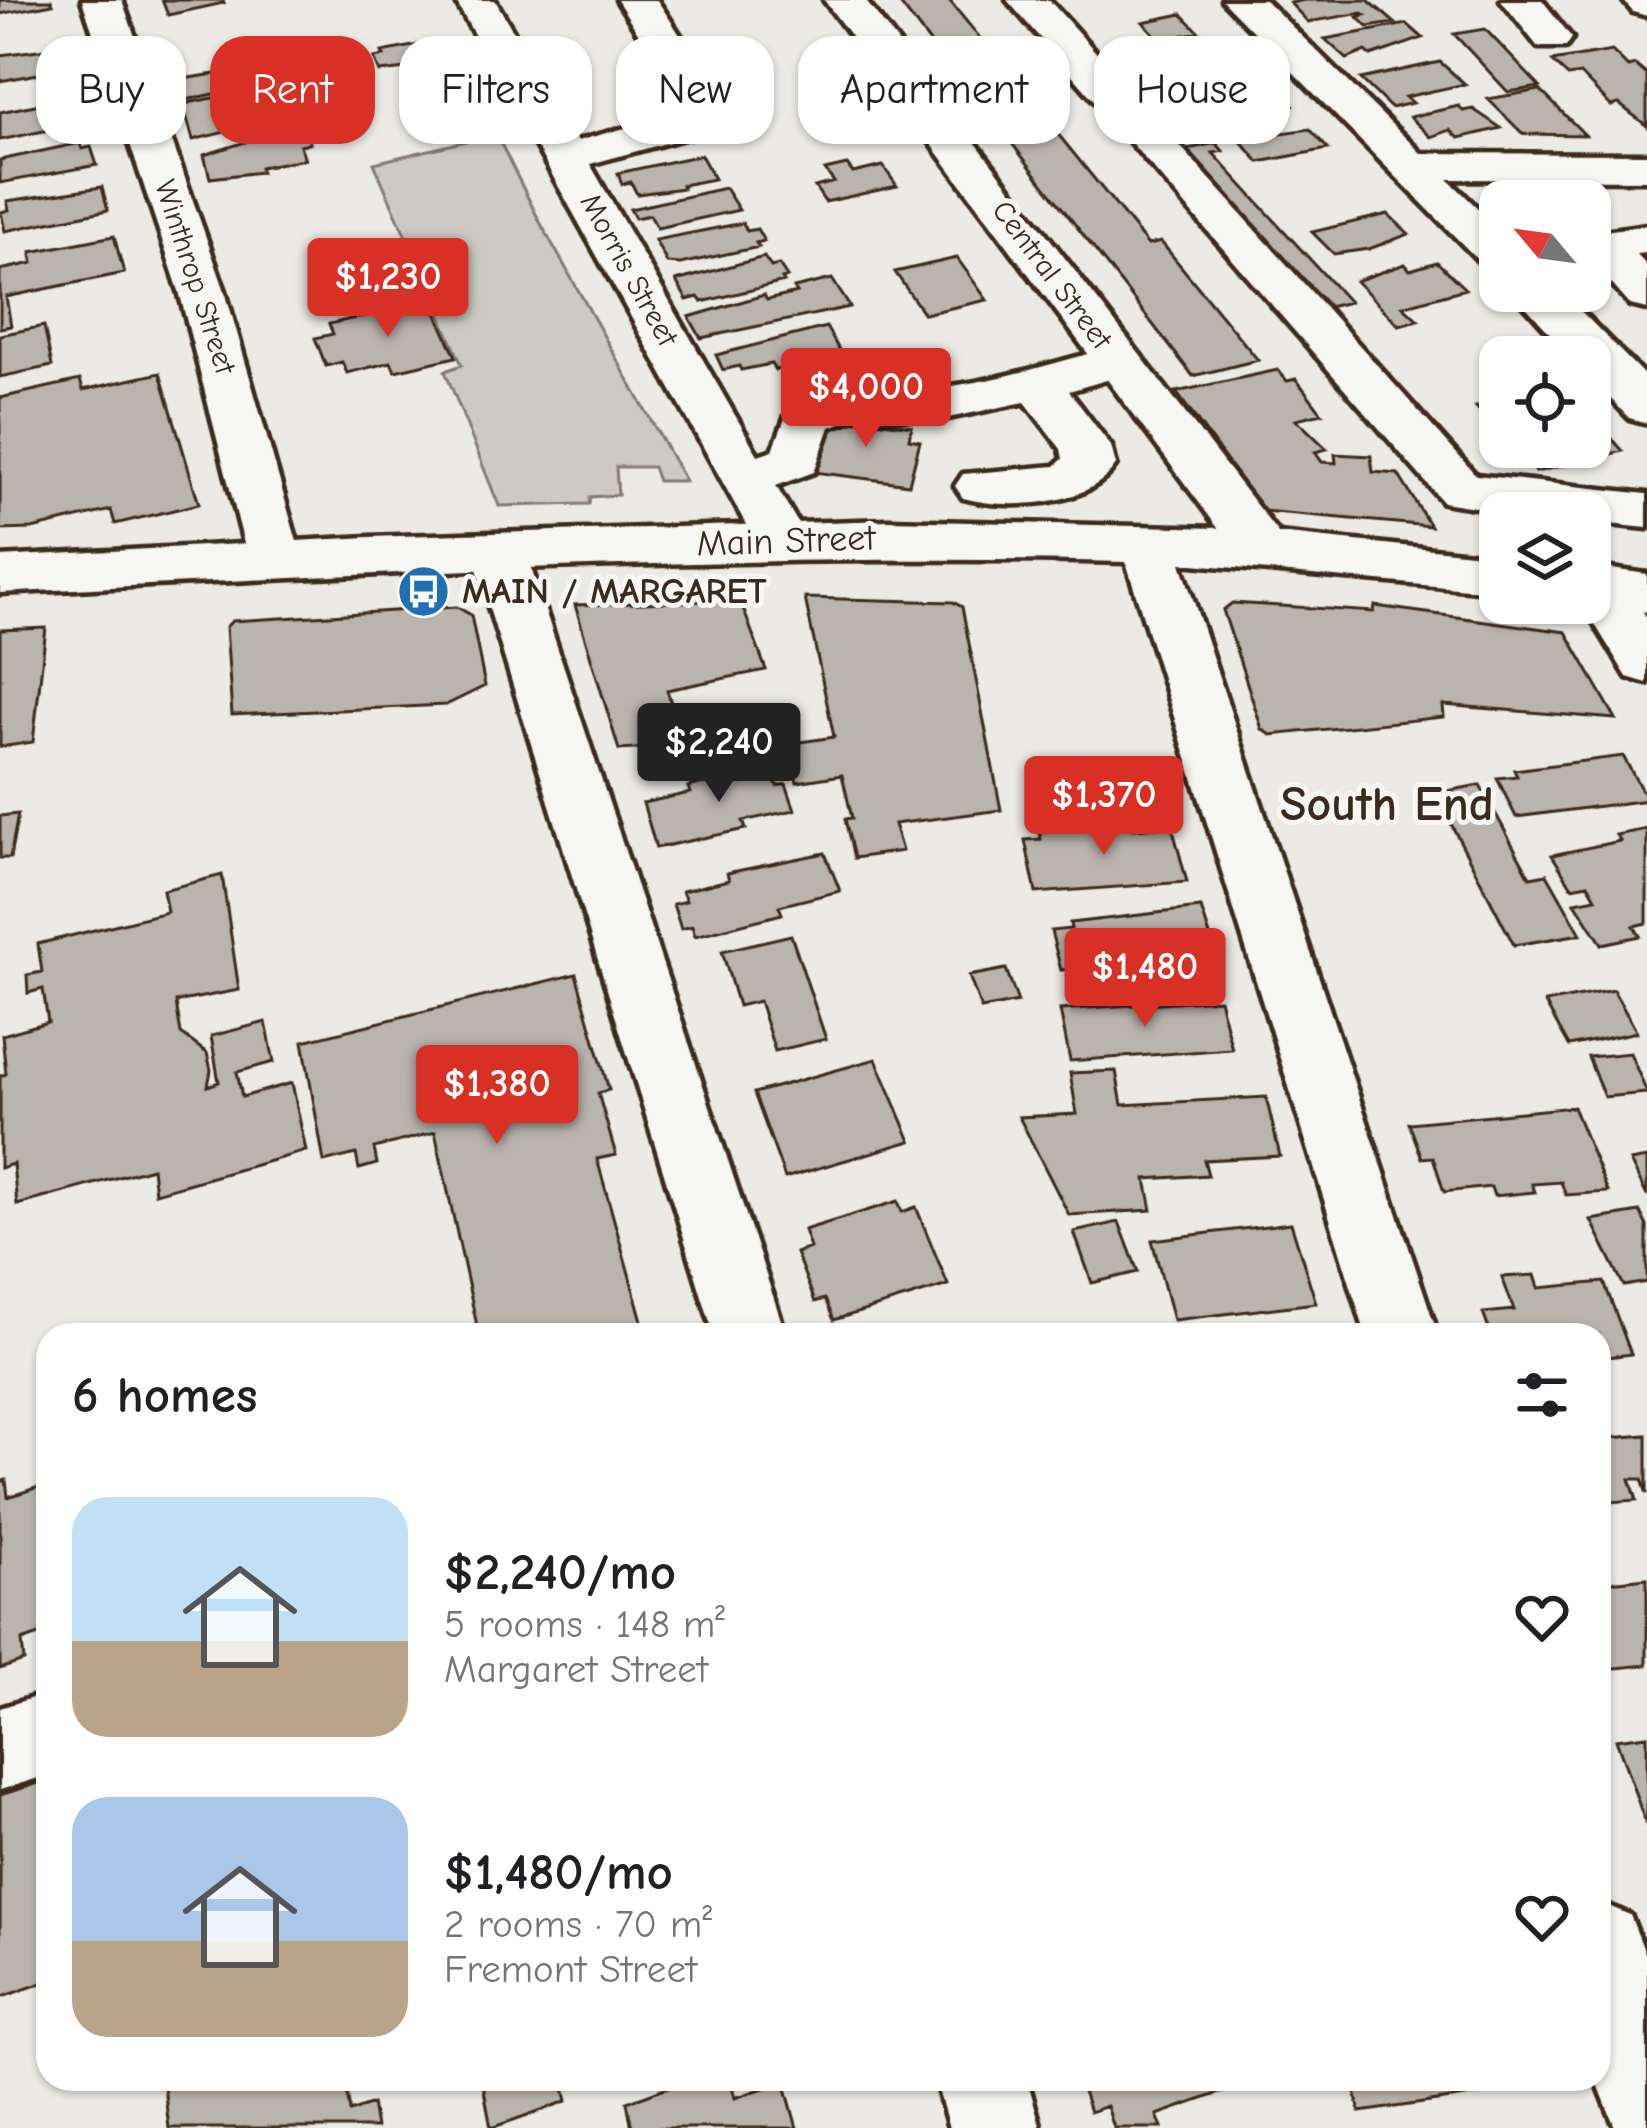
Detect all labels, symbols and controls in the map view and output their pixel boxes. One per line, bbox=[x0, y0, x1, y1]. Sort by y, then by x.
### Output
chip: Buy bbox=[36, 36, 186, 144]
chip: Rent bbox=[210, 36, 375, 144]
chip: Filters bbox=[399, 36, 592, 144]
chip: New bbox=[616, 36, 774, 144]
chip: Apartment bbox=[798, 36, 1070, 144]
chip: House bbox=[1094, 36, 1290, 144]
street label: Winthrop Street bbox=[147, 175, 243, 380]
north arrow bbox=[1479, 180, 1611, 312]
map controls bbox=[1479, 180, 1611, 624]
street label: Morris Street bbox=[573, 187, 686, 354]
street label: Central Street bbox=[985, 194, 1120, 357]
pin: $1,230 bbox=[290, 238, 486, 340]
text: $1,230 bbox=[334, 254, 442, 299]
button: locate bbox=[1479, 336, 1611, 468]
pin: $4,000 bbox=[768, 348, 964, 450]
text: $4,000 bbox=[808, 364, 924, 409]
button: layers bbox=[1479, 492, 1611, 624]
street label: Main Street bbox=[696, 517, 878, 565]
bus stop icon: MAIN / MARGARET bbox=[395, 563, 451, 619]
place label: MAIN / MARGARET bbox=[462, 571, 767, 612]
pin: $2,240 bbox=[621, 703, 817, 805]
text: $2,240 bbox=[664, 719, 774, 764]
pin: $1,370 bbox=[1006, 756, 1202, 858]
text: $1,370 bbox=[1051, 772, 1157, 817]
district label: South End bbox=[1280, 777, 1494, 832]
pin: $1,480 bbox=[1047, 928, 1243, 1030]
text: $1,480 bbox=[1092, 944, 1198, 989]
pin: $1,380 bbox=[399, 1045, 595, 1147]
text: $1,380 bbox=[443, 1061, 551, 1106]
icon: filters bbox=[1509, 1362, 1575, 1428]
text: 6 homes bbox=[72, 1366, 257, 1425]
text: $2,240/mo bbox=[444, 1543, 676, 1602]
icon: home bbox=[168, 1545, 312, 1689]
icon: heart bbox=[1509, 1584, 1575, 1650]
text: 5 rooms · 148 m² bbox=[444, 1602, 725, 1647]
text: Margaret Street bbox=[444, 1647, 708, 1692]
text: $1,480/mo bbox=[444, 1843, 673, 1902]
icon: home bbox=[168, 1845, 312, 1989]
icon: heart bbox=[1509, 1884, 1575, 1950]
text: 2 rooms · 70 m² bbox=[444, 1902, 712, 1947]
text: Fremont Street bbox=[444, 1947, 697, 1992]

